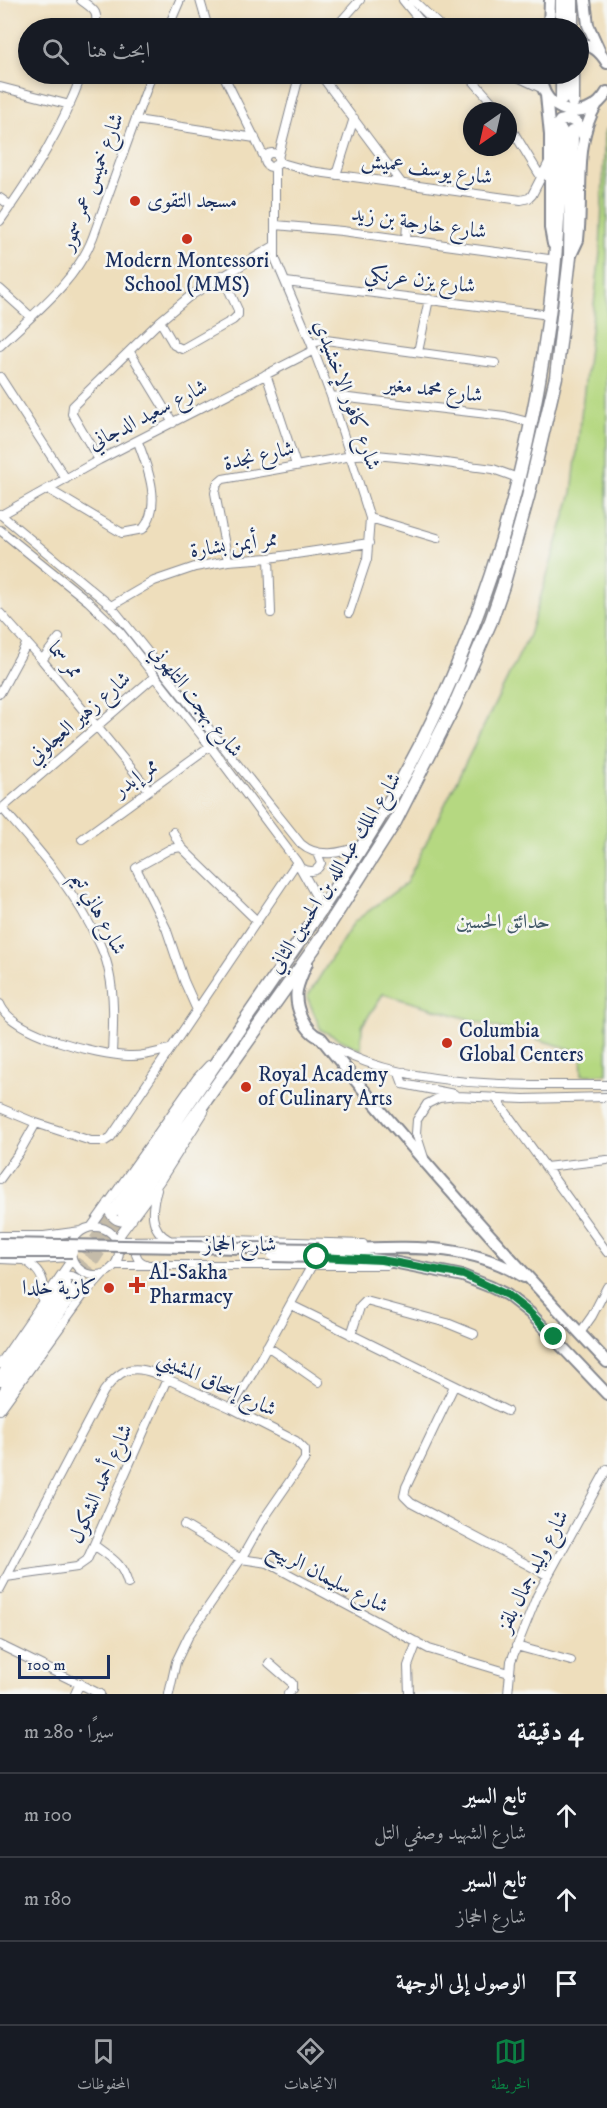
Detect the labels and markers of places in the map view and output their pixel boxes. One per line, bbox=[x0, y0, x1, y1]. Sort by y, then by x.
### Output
place label: مسجد التقوى bbox=[147, 188, 237, 214]
marker: مسجد التقوى bbox=[128, 194, 142, 208]
marker: Modern Montessori School (MMS) bbox=[180, 232, 194, 246]
place label: Modern Montessori School (MMS) bbox=[105, 248, 269, 298]
place label: Columbia Global Centers bbox=[459, 1018, 583, 1068]
marker: Columbia Global Centers bbox=[440, 1036, 454, 1050]
place label: Royal Academy of Culinary Arts bbox=[258, 1062, 392, 1112]
marker: Royal Academy of Culinary Arts bbox=[239, 1080, 253, 1094]
place label: Al-Sakha Pharmacy bbox=[149, 1260, 234, 1310]
place label: كازية خلدا bbox=[22, 1275, 97, 1301]
marker: Al-Sakha Pharmacy bbox=[130, 1278, 144, 1292]
marker: كازية خلدا bbox=[102, 1281, 116, 1295]

